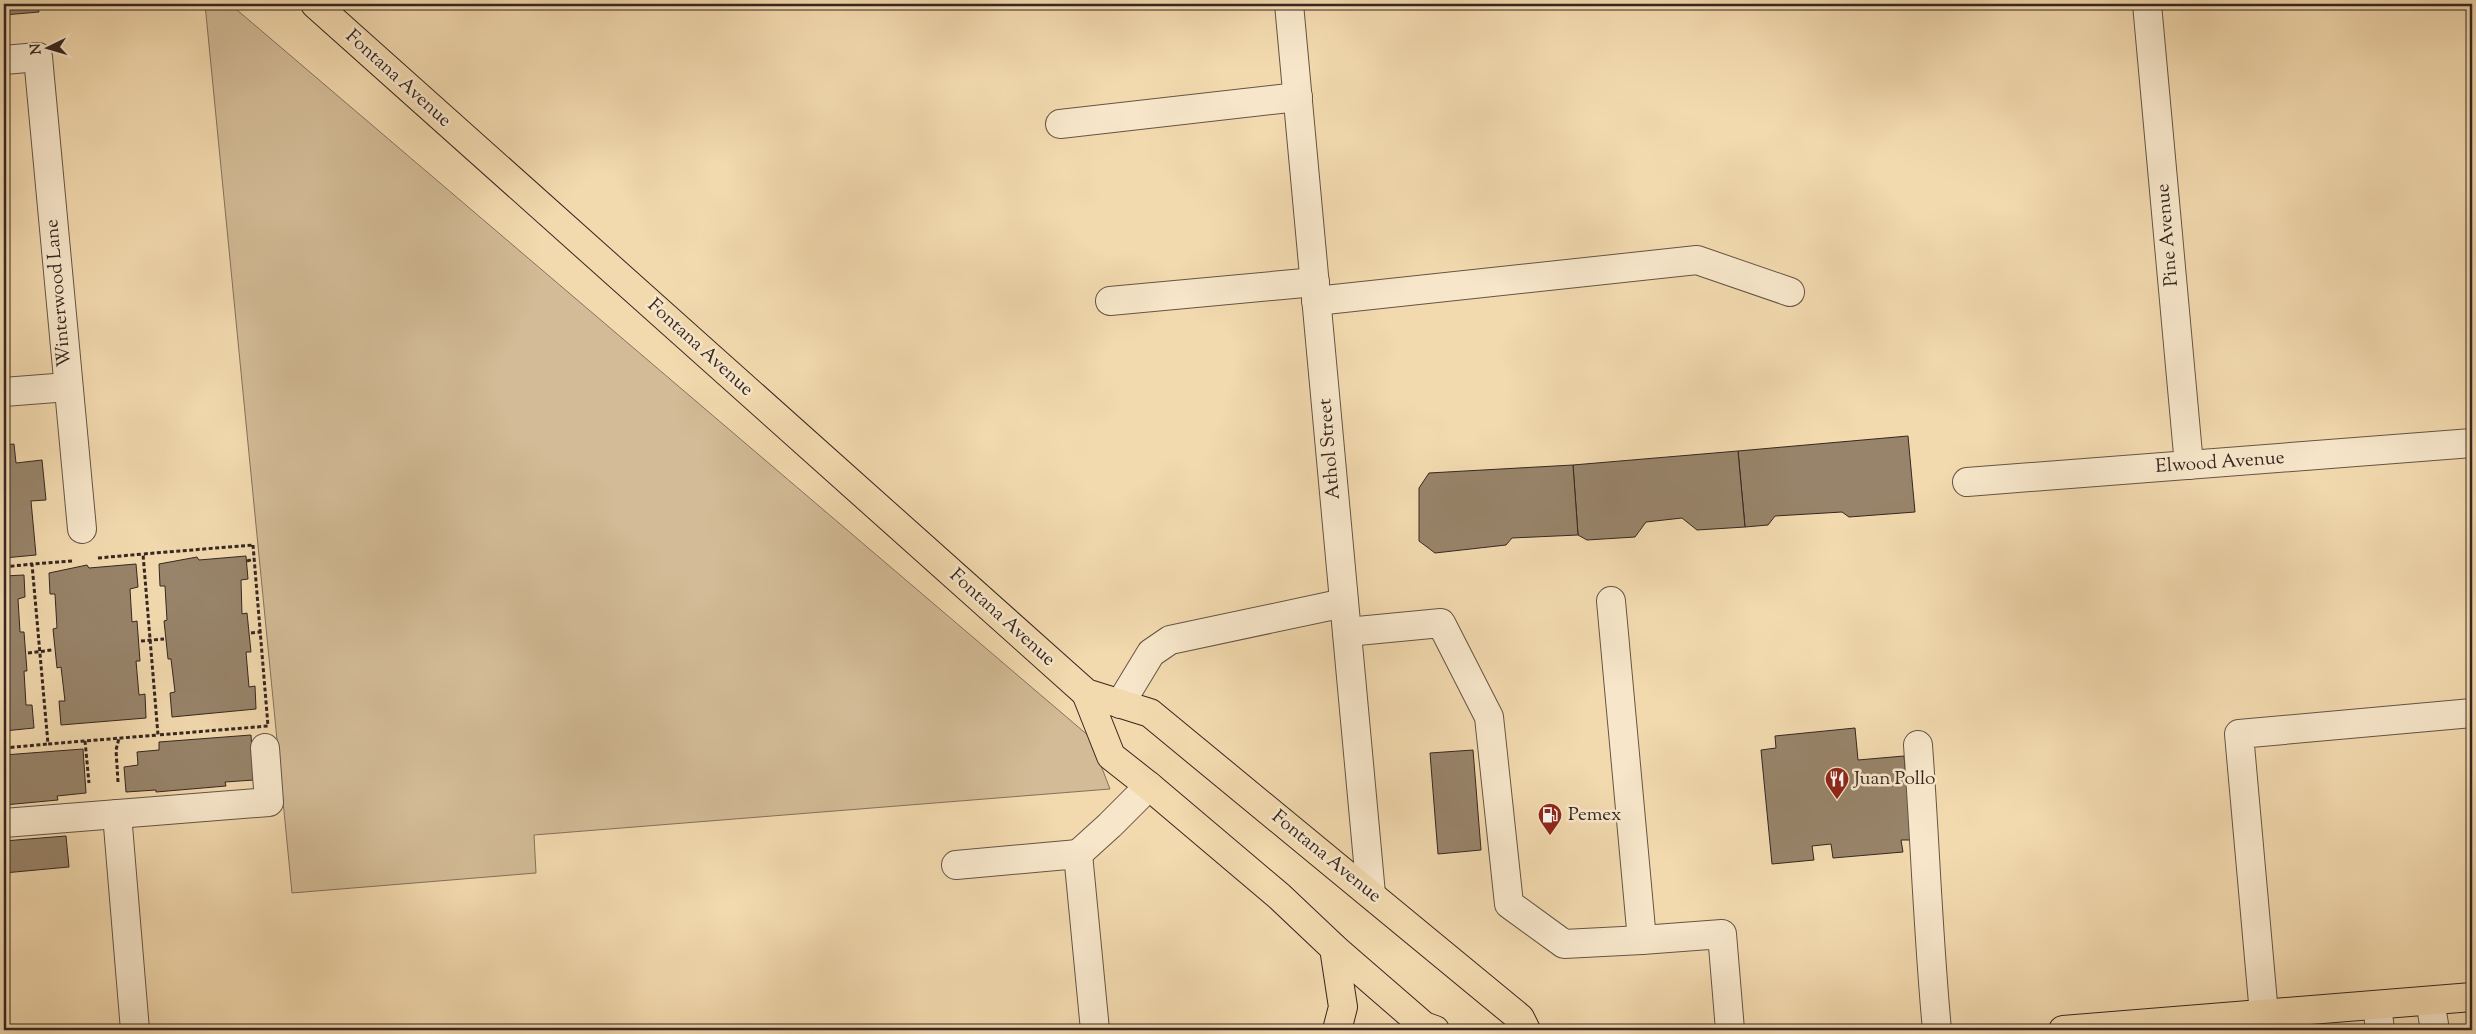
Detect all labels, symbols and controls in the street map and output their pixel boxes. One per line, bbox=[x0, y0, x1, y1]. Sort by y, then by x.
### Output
north arrow bbox=[22, 22, 72, 72]
street label: Fontana Avenue bbox=[339, 24, 457, 134]
text: N bbox=[27, 43, 47, 55]
street label: Pine Avenue bbox=[2150, 182, 2186, 288]
street label: Winterwood Lane bbox=[39, 218, 79, 368]
street label: Fontana Avenue bbox=[641, 293, 759, 403]
street label: Athol Street bbox=[1312, 397, 1348, 501]
street label: Elwood Avenue bbox=[2155, 445, 2286, 481]
street label: Fontana Avenue bbox=[943, 563, 1061, 673]
restaurant icon: Juan Pollo bbox=[1824, 766, 1850, 800]
place label: Juan Pollo bbox=[1853, 766, 1936, 793]
fuel station icon: Pemex bbox=[1537, 802, 1563, 836]
place label: Pemex bbox=[1568, 802, 1621, 829]
street label: Fontana Avenue bbox=[1265, 804, 1387, 910]

